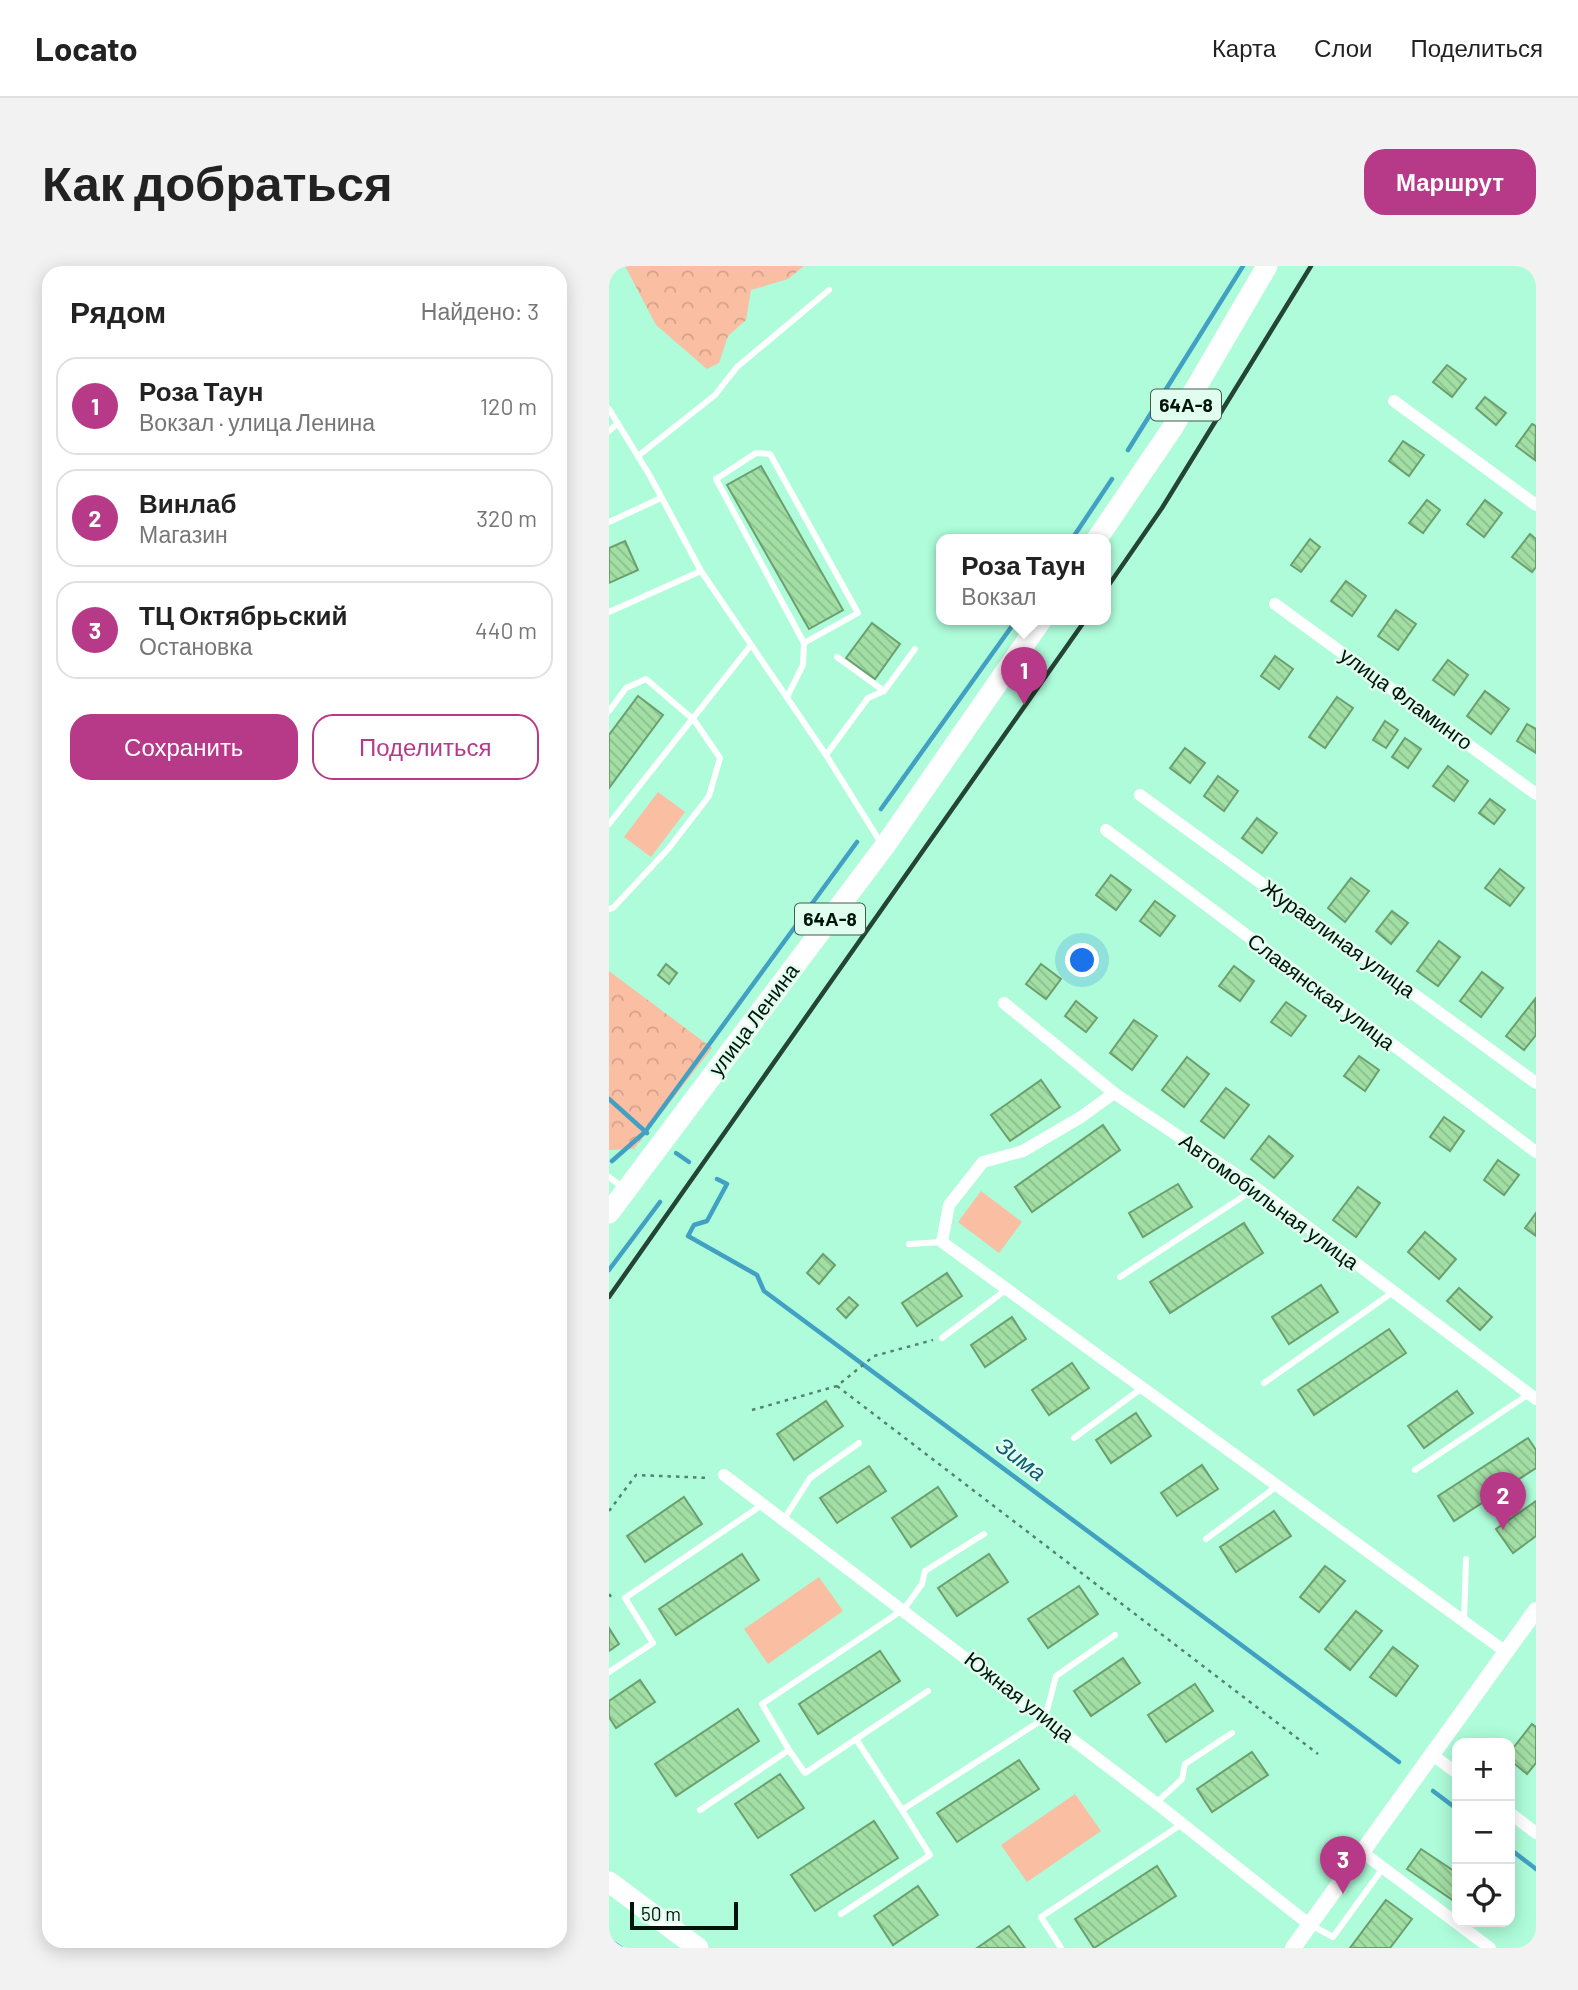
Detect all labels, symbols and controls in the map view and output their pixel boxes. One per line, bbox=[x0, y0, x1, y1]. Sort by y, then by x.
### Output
text: Locato bbox=[35, 28, 138, 68]
text: Карта bbox=[1212, 33, 1276, 62]
text: Слои bbox=[1314, 33, 1372, 62]
text: Поделиться bbox=[1410, 33, 1543, 62]
button: Маршрут bbox=[1364, 149, 1536, 215]
text: Как добраться bbox=[42, 152, 393, 211]
text: Рядом bbox=[70, 293, 166, 329]
text: Найдено: 3 bbox=[421, 297, 539, 325]
text: Роза Таун bbox=[139, 375, 263, 406]
road number: 64А-8 bbox=[1151, 390, 1221, 420]
text: 1 bbox=[91, 392, 99, 420]
text: 120 m bbox=[480, 392, 537, 420]
text: Вокзал · улица Ленина bbox=[139, 408, 375, 436]
text: Винлаб bbox=[139, 487, 237, 518]
text: 2 bbox=[89, 504, 101, 532]
text: 320 m bbox=[476, 504, 537, 532]
text: Магазин bbox=[139, 520, 228, 548]
popup bbox=[936, 534, 1111, 625]
text: Роза Таун bbox=[961, 549, 1086, 580]
text: Вокзал bbox=[961, 582, 1037, 610]
text: ТЦ Октябрьский bbox=[139, 599, 348, 630]
text: 3 bbox=[89, 616, 101, 644]
text: 440 m bbox=[475, 616, 537, 644]
text: Остановка bbox=[139, 632, 253, 660]
street label: улица Фламинго bbox=[1336, 641, 1478, 754]
pin: 1 bbox=[1001, 647, 1047, 705]
button: Сохранить bbox=[70, 714, 298, 780]
button: Поделиться bbox=[312, 714, 539, 780]
street label: Журавлиная улица bbox=[1257, 874, 1421, 1002]
road number: 64А-8 bbox=[795, 904, 865, 934]
street label: Славянская улица bbox=[1243, 927, 1401, 1055]
your location bbox=[1065, 943, 1099, 977]
street label: улица Ленина bbox=[702, 958, 803, 1080]
street label: Автомобильная улица bbox=[1175, 1127, 1365, 1274]
water label: Зима bbox=[991, 1430, 1052, 1486]
pin: 2 bbox=[1480, 1472, 1526, 1530]
street label: Южная улица bbox=[960, 1645, 1080, 1746]
map controls bbox=[1452, 1738, 1515, 1927]
button: + bbox=[1452, 1738, 1515, 1801]
button: − bbox=[1452, 1801, 1515, 1864]
pin: 3 bbox=[1320, 1836, 1366, 1894]
button: locate bbox=[1452, 1864, 1515, 1927]
scale bar bbox=[630, 1899, 739, 1931]
text: 50 m bbox=[641, 1902, 681, 1925]

